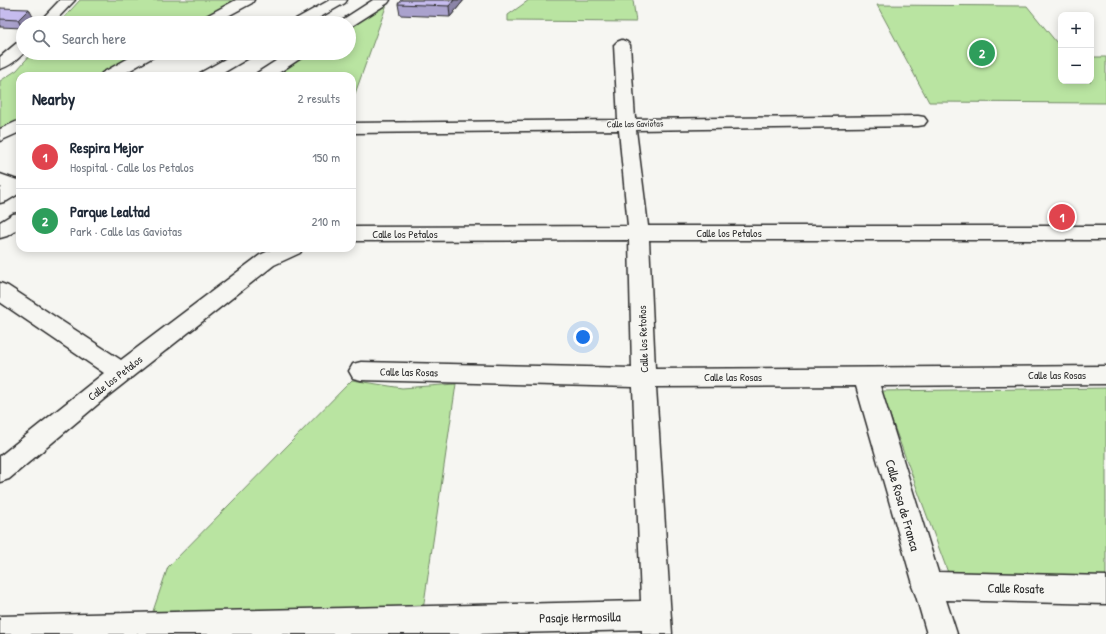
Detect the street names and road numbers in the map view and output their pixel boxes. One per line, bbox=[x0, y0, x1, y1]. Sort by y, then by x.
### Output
street label: Calle las Gaviotas bbox=[607, 117, 664, 130]
street label: Calle los Petalos bbox=[696, 226, 762, 240]
street label: Calle los Petalos bbox=[372, 227, 438, 241]
street label: Calle los Retoños bbox=[635, 305, 651, 373]
street label: Calle los Petalos bbox=[85, 352, 145, 404]
street label: Calle las Rosas bbox=[380, 364, 438, 380]
street label: Calle las Rosas bbox=[1028, 368, 1086, 382]
street label: Calle las Rosas bbox=[704, 370, 762, 384]
street label: Calle Rosa de Franca bbox=[881, 457, 925, 553]
street label: Calle Rosate bbox=[987, 579, 1045, 597]
street label: Pasaje Hermosilla bbox=[539, 607, 621, 627]

